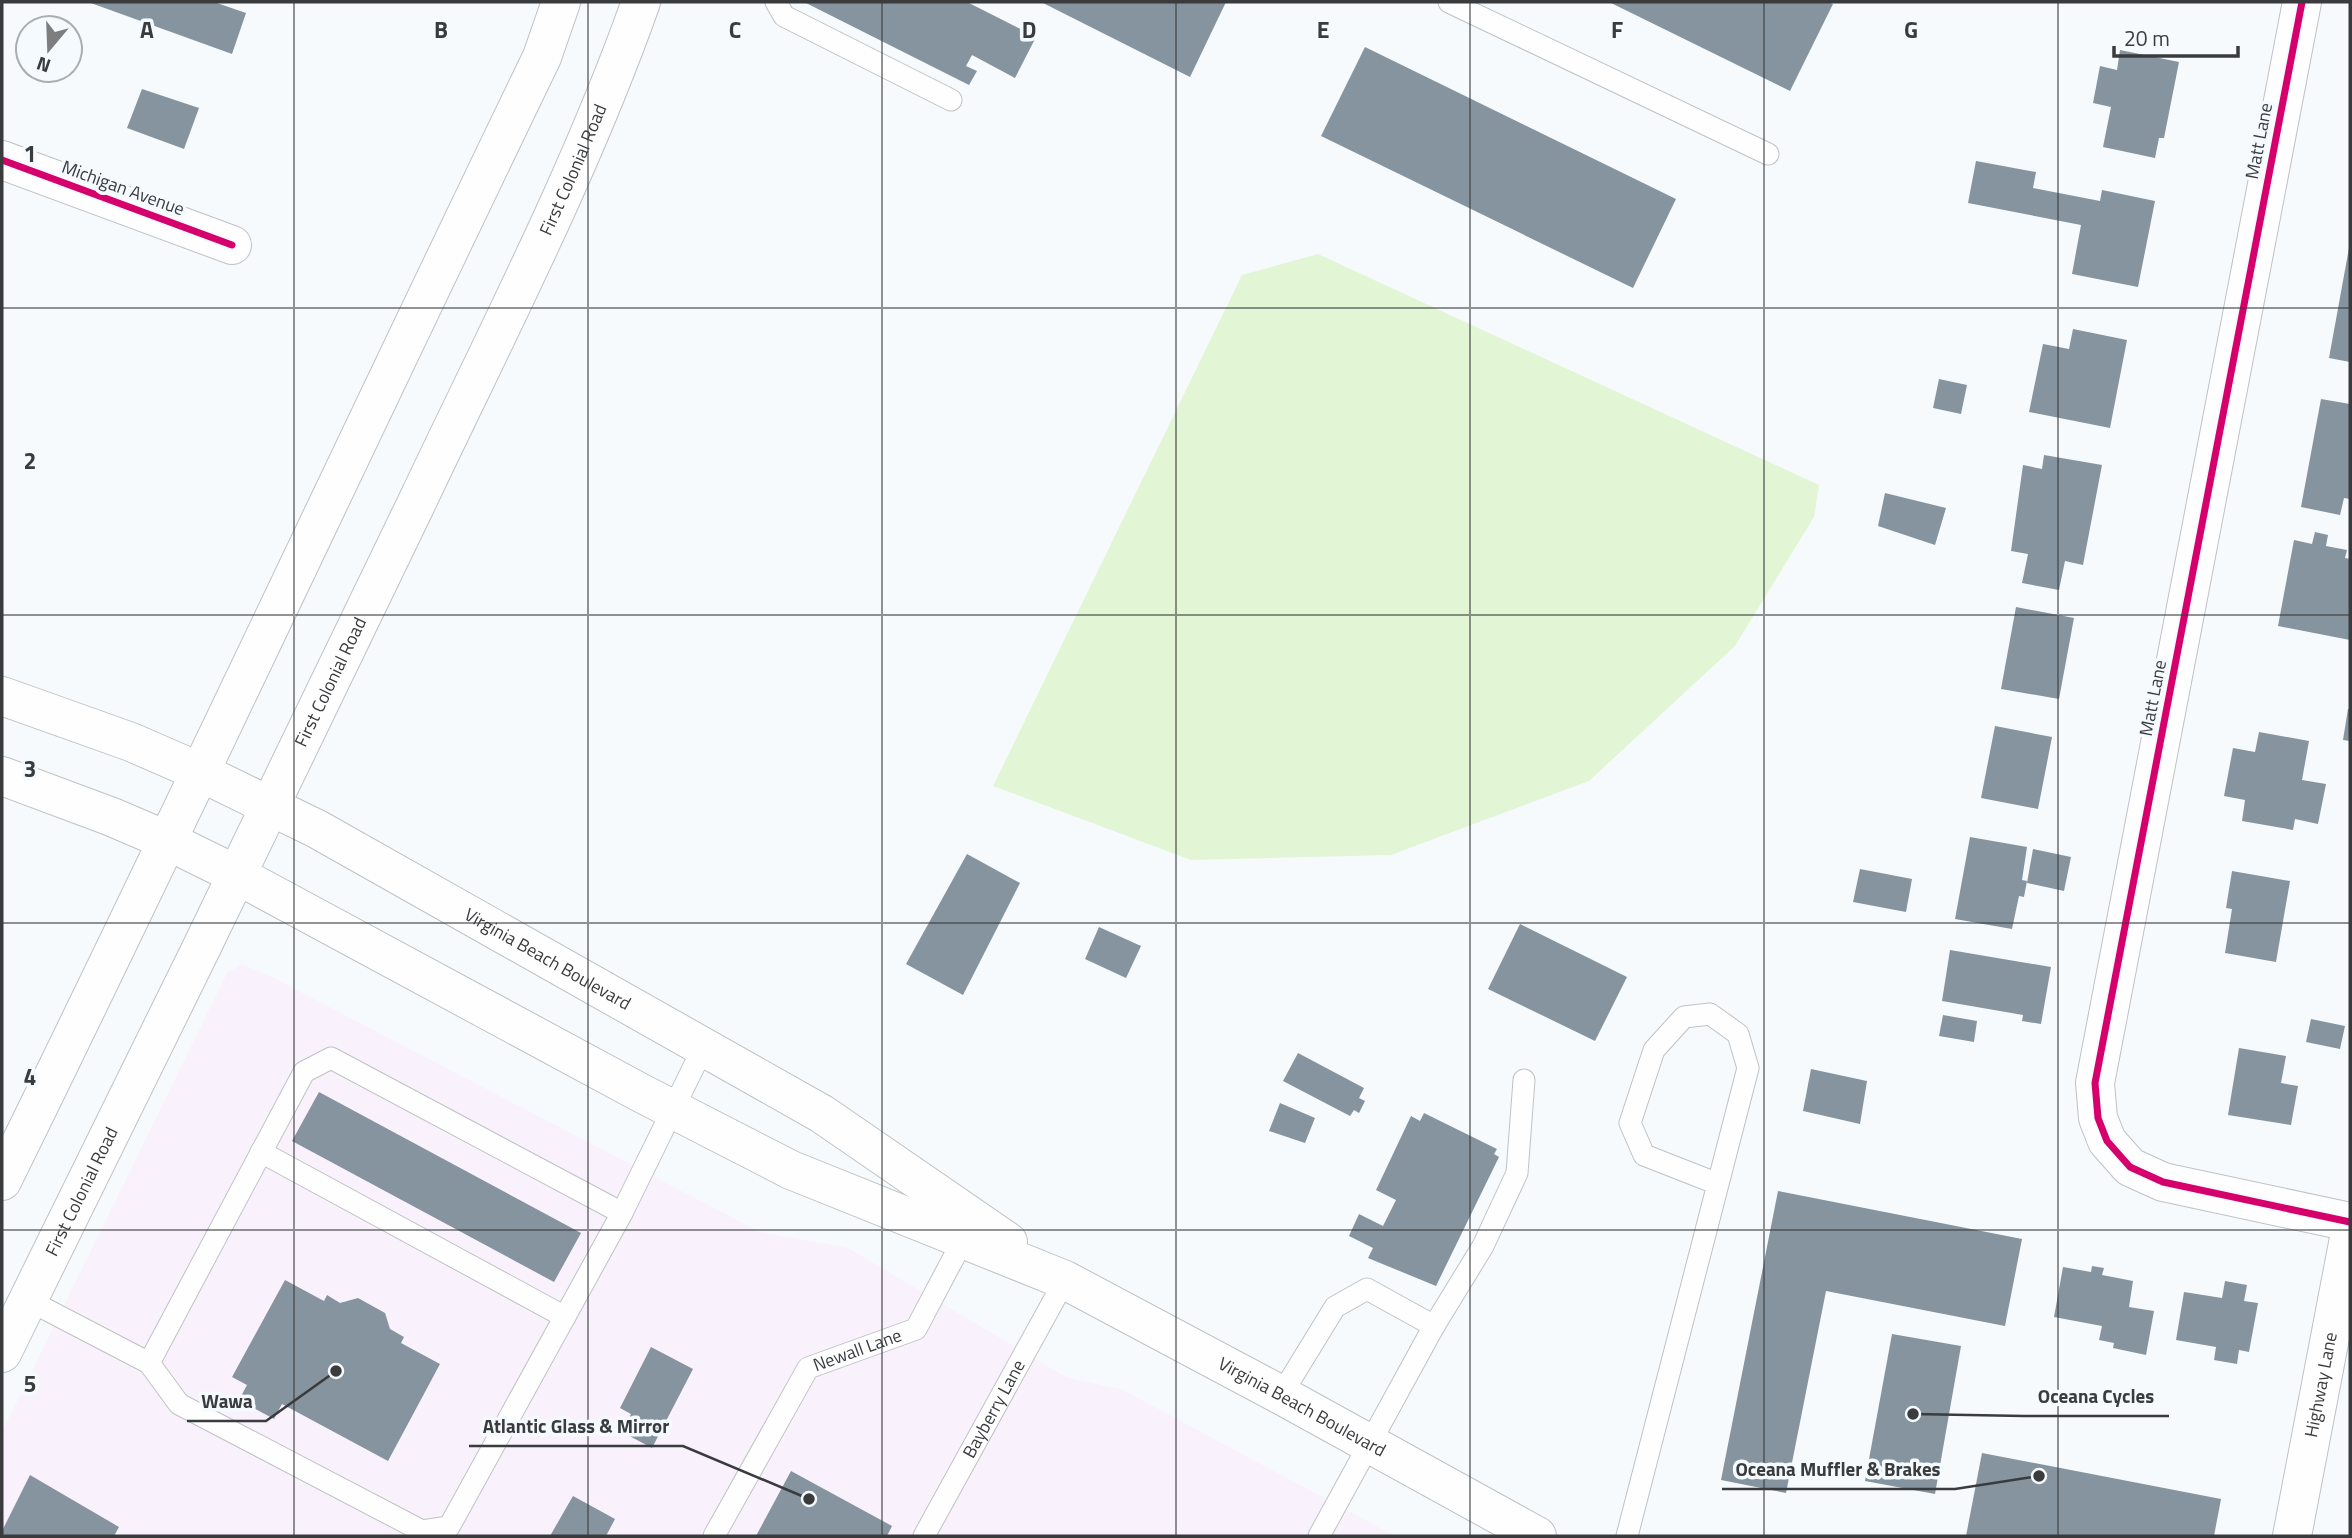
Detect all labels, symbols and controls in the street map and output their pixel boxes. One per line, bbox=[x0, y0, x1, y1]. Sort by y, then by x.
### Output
text: A bbox=[140, 12, 154, 47]
text: B bbox=[434, 12, 448, 47]
text: C bbox=[729, 12, 741, 47]
text: D bbox=[1022, 12, 1036, 47]
text: E bbox=[1317, 12, 1329, 47]
text: F bbox=[1611, 12, 1623, 47]
text: G bbox=[1904, 12, 1918, 47]
north arrow bbox=[14, 14, 84, 84]
scale bar bbox=[2114, 14, 2238, 58]
text: 20 m bbox=[2124, 22, 2170, 54]
text: N bbox=[32, 50, 54, 81]
street label: First Colonial Road bbox=[532, 100, 613, 240]
street label: Matt Lane bbox=[2238, 100, 2279, 181]
text: 1 bbox=[24, 136, 36, 171]
street label: Michigan Avenue bbox=[58, 153, 188, 222]
text: 2 bbox=[24, 443, 36, 478]
street label: First Colonial Road bbox=[287, 613, 373, 751]
street label: Matt Lane bbox=[2132, 657, 2173, 738]
text: 3 bbox=[24, 751, 36, 786]
street label: Virginia Beach Boulevard bbox=[459, 901, 636, 1016]
text: 4 bbox=[24, 1059, 36, 1094]
street label: First Colonial Road bbox=[38, 1122, 125, 1261]
street label: Newall Lane bbox=[809, 1321, 905, 1378]
street label: Highway Lane bbox=[2297, 1330, 2344, 1440]
street label: Virginia Beach Boulevard bbox=[1213, 1350, 1391, 1463]
street label: Bayberry Lane bbox=[955, 1355, 1032, 1463]
text: 5 bbox=[24, 1366, 36, 1401]
callout: Oceana Cycles bbox=[2024, 1376, 2169, 1416]
callout: Wawa bbox=[187, 1381, 266, 1421]
text: Oceana Cycles bbox=[2038, 1381, 2154, 1410]
text: Wawa bbox=[201, 1386, 253, 1415]
callout: Atlantic Glass & Mirror bbox=[469, 1406, 683, 1446]
text: Atlantic Glass & Mirror bbox=[483, 1411, 669, 1440]
callout: Oceana Muffler & Brakes bbox=[1722, 1449, 1955, 1489]
text: Oceana Muffler & Brakes bbox=[1735, 1454, 1941, 1483]

